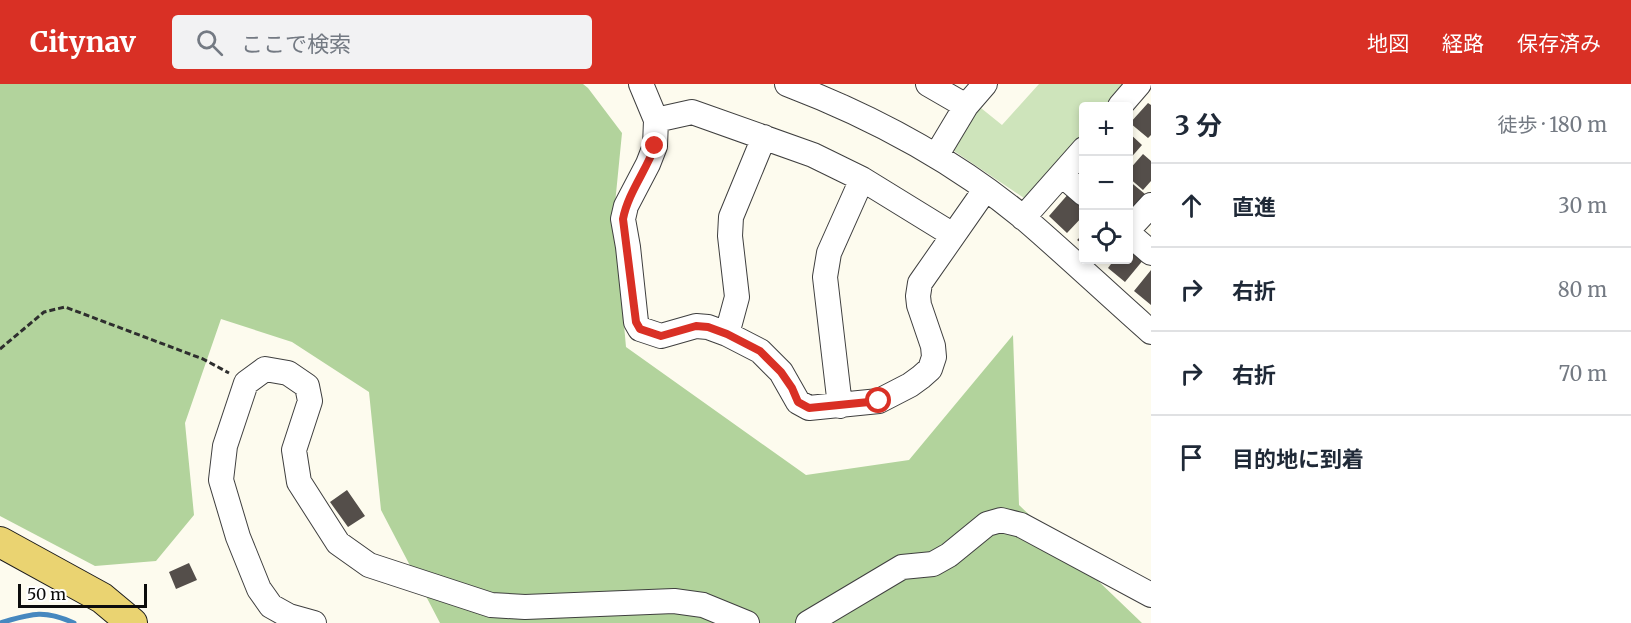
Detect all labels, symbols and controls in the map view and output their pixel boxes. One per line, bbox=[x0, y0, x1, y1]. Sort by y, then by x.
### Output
search box bbox=[172, 15, 592, 69]
text: Citynav bbox=[30, 24, 136, 60]
icon: search bbox=[193, 26, 226, 59]
text: ここで検索 bbox=[241, 30, 351, 58]
text: 地図 bbox=[1367, 30, 1409, 57]
text: 経路 bbox=[1442, 30, 1484, 57]
text: 保存済み bbox=[1517, 30, 1601, 57]
map controls bbox=[1079, 102, 1133, 264]
button: + bbox=[1079, 102, 1133, 156]
text: 3 分 bbox=[1175, 109, 1222, 142]
text: 徒歩 · 180 m bbox=[1497, 112, 1607, 137]
route end bbox=[641, 132, 667, 158]
button: − bbox=[1079, 156, 1133, 210]
icon: ahead bbox=[1175, 189, 1208, 222]
text: 直進 bbox=[1232, 193, 1276, 221]
text: 30 m bbox=[1558, 193, 1607, 218]
button: locate bbox=[1079, 210, 1133, 264]
icon: right bbox=[1175, 273, 1208, 306]
text: 右折 bbox=[1232, 277, 1276, 305]
text: 80 m bbox=[1558, 277, 1607, 302]
icon: right bbox=[1175, 357, 1208, 390]
text: 右折 bbox=[1232, 361, 1276, 389]
text: 70 m bbox=[1559, 361, 1607, 386]
route start bbox=[865, 387, 891, 413]
icon: arrive bbox=[1175, 441, 1208, 474]
text: 目的地に到着 bbox=[1232, 445, 1364, 473]
scale bar bbox=[18, 581, 147, 608]
text: 50 m bbox=[27, 584, 66, 604]

